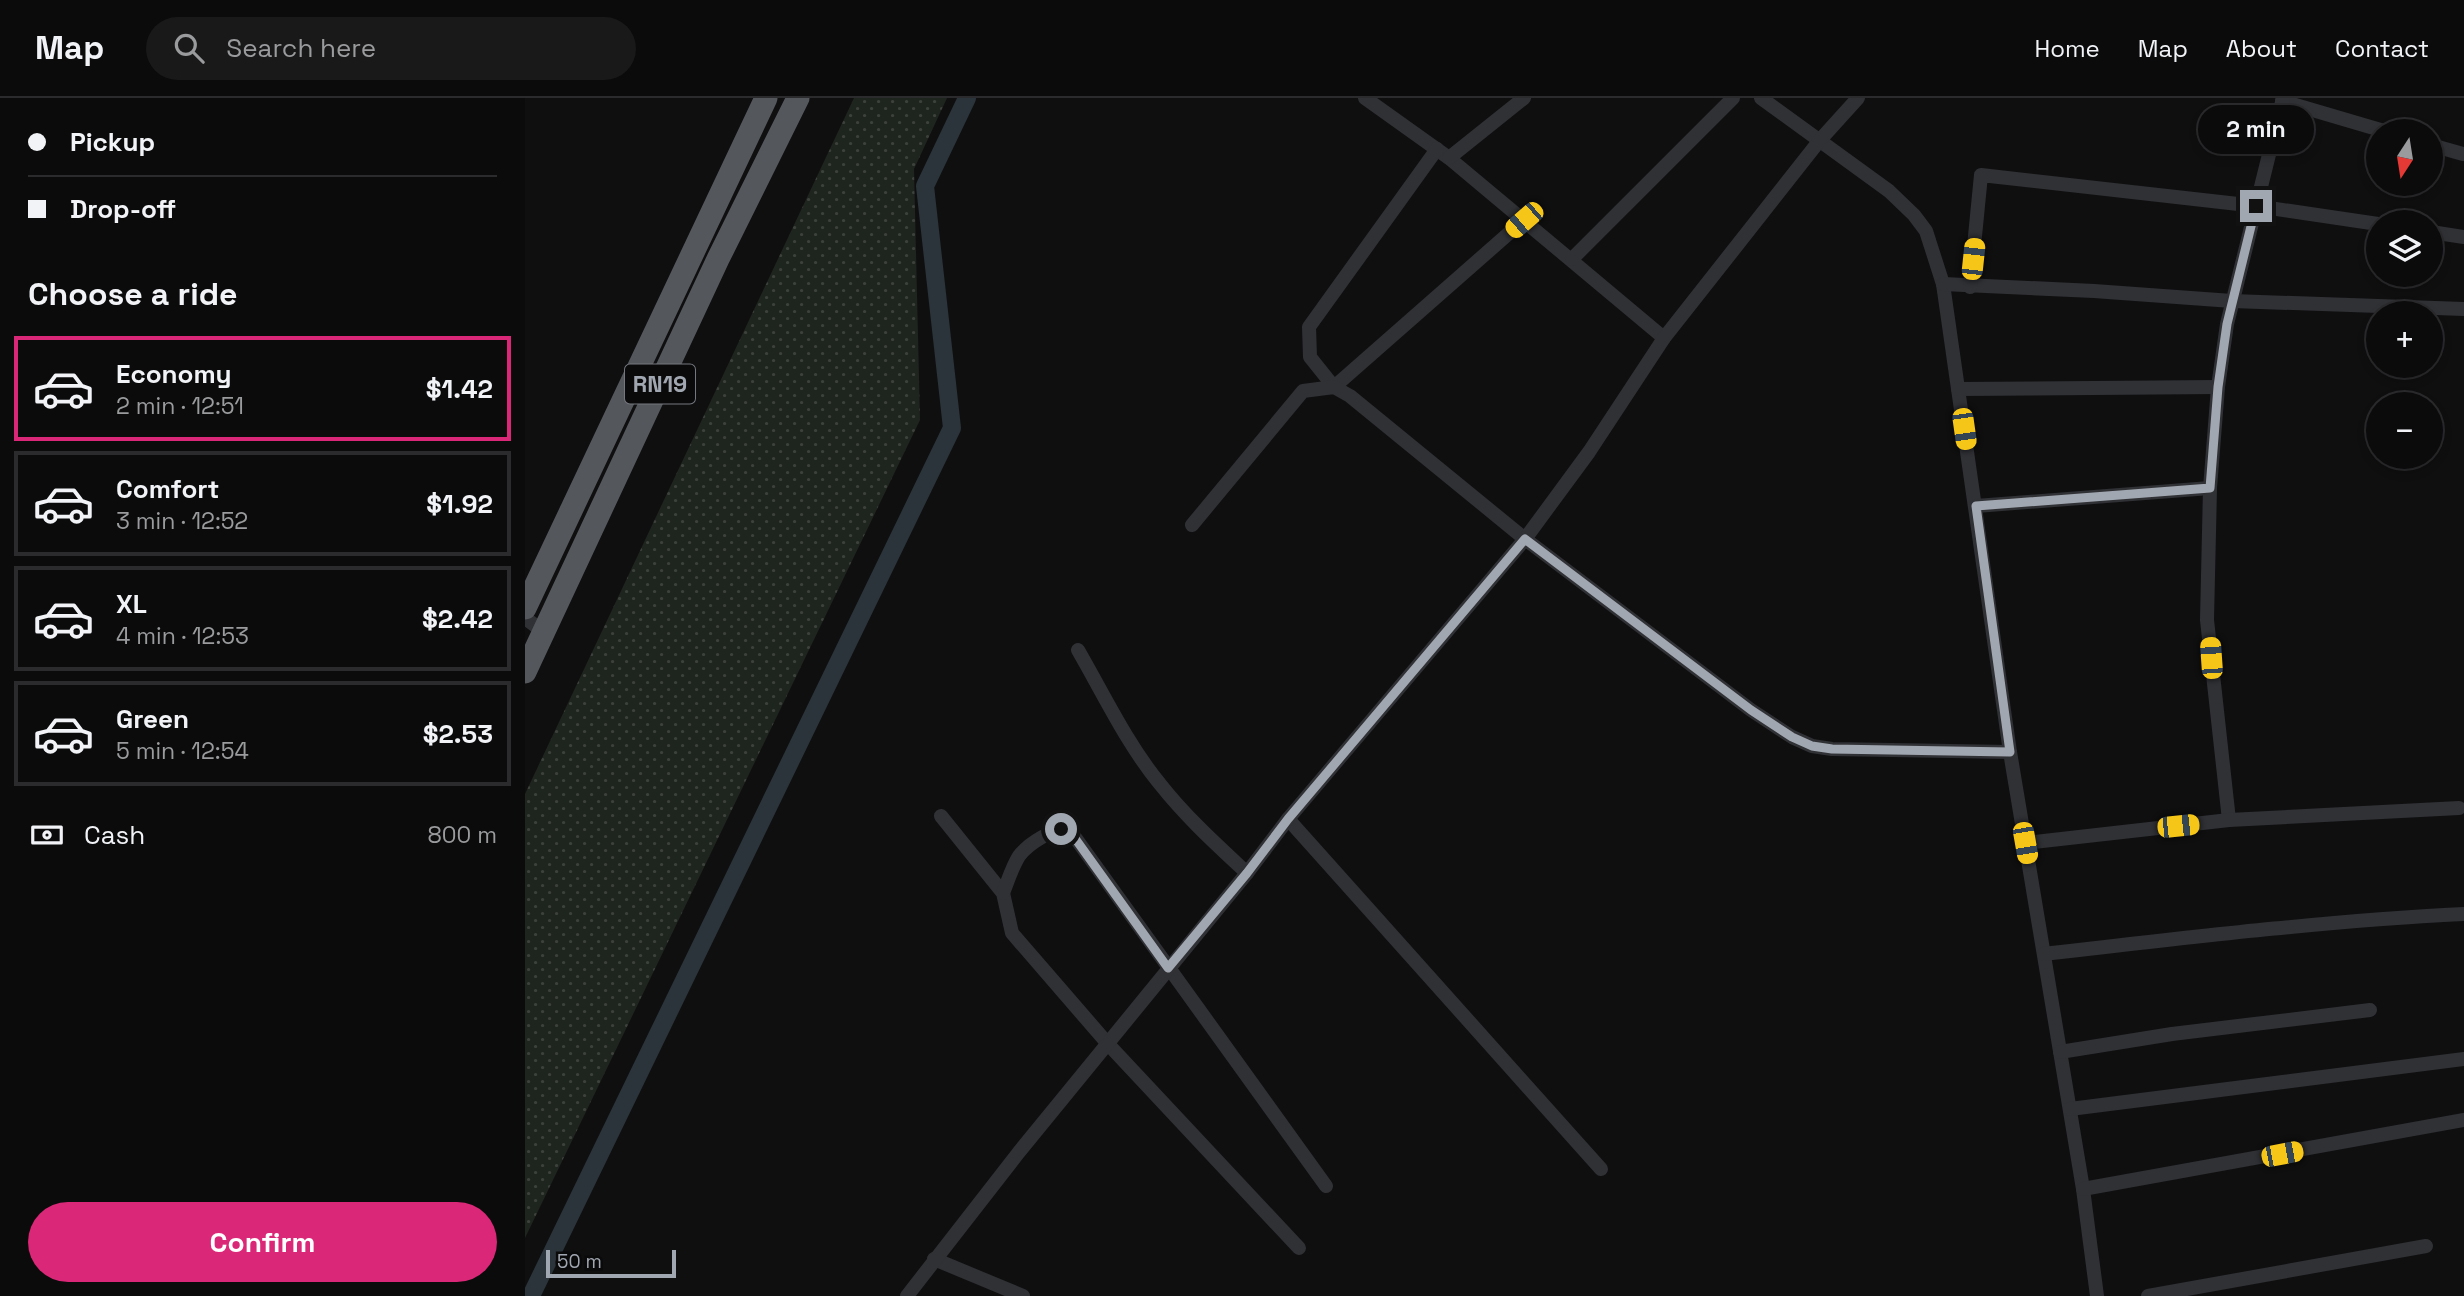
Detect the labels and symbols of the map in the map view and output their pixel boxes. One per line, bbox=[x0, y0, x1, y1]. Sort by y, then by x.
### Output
callout: 2 min bbox=[2198, 105, 2314, 154]
north arrow bbox=[2366, 119, 2443, 196]
route end bbox=[2240, 190, 2272, 222]
car bbox=[1502, 198, 1547, 242]
car bbox=[1961, 237, 1986, 281]
road number: RN19 bbox=[625, 364, 695, 404]
car bbox=[1951, 407, 1978, 451]
car bbox=[2200, 636, 2223, 680]
route start bbox=[1045, 813, 1077, 845]
car bbox=[2157, 813, 2200, 839]
car bbox=[2012, 820, 2039, 866]
car bbox=[2260, 1140, 2305, 1168]
scale bar bbox=[546, 1247, 675, 1279]

